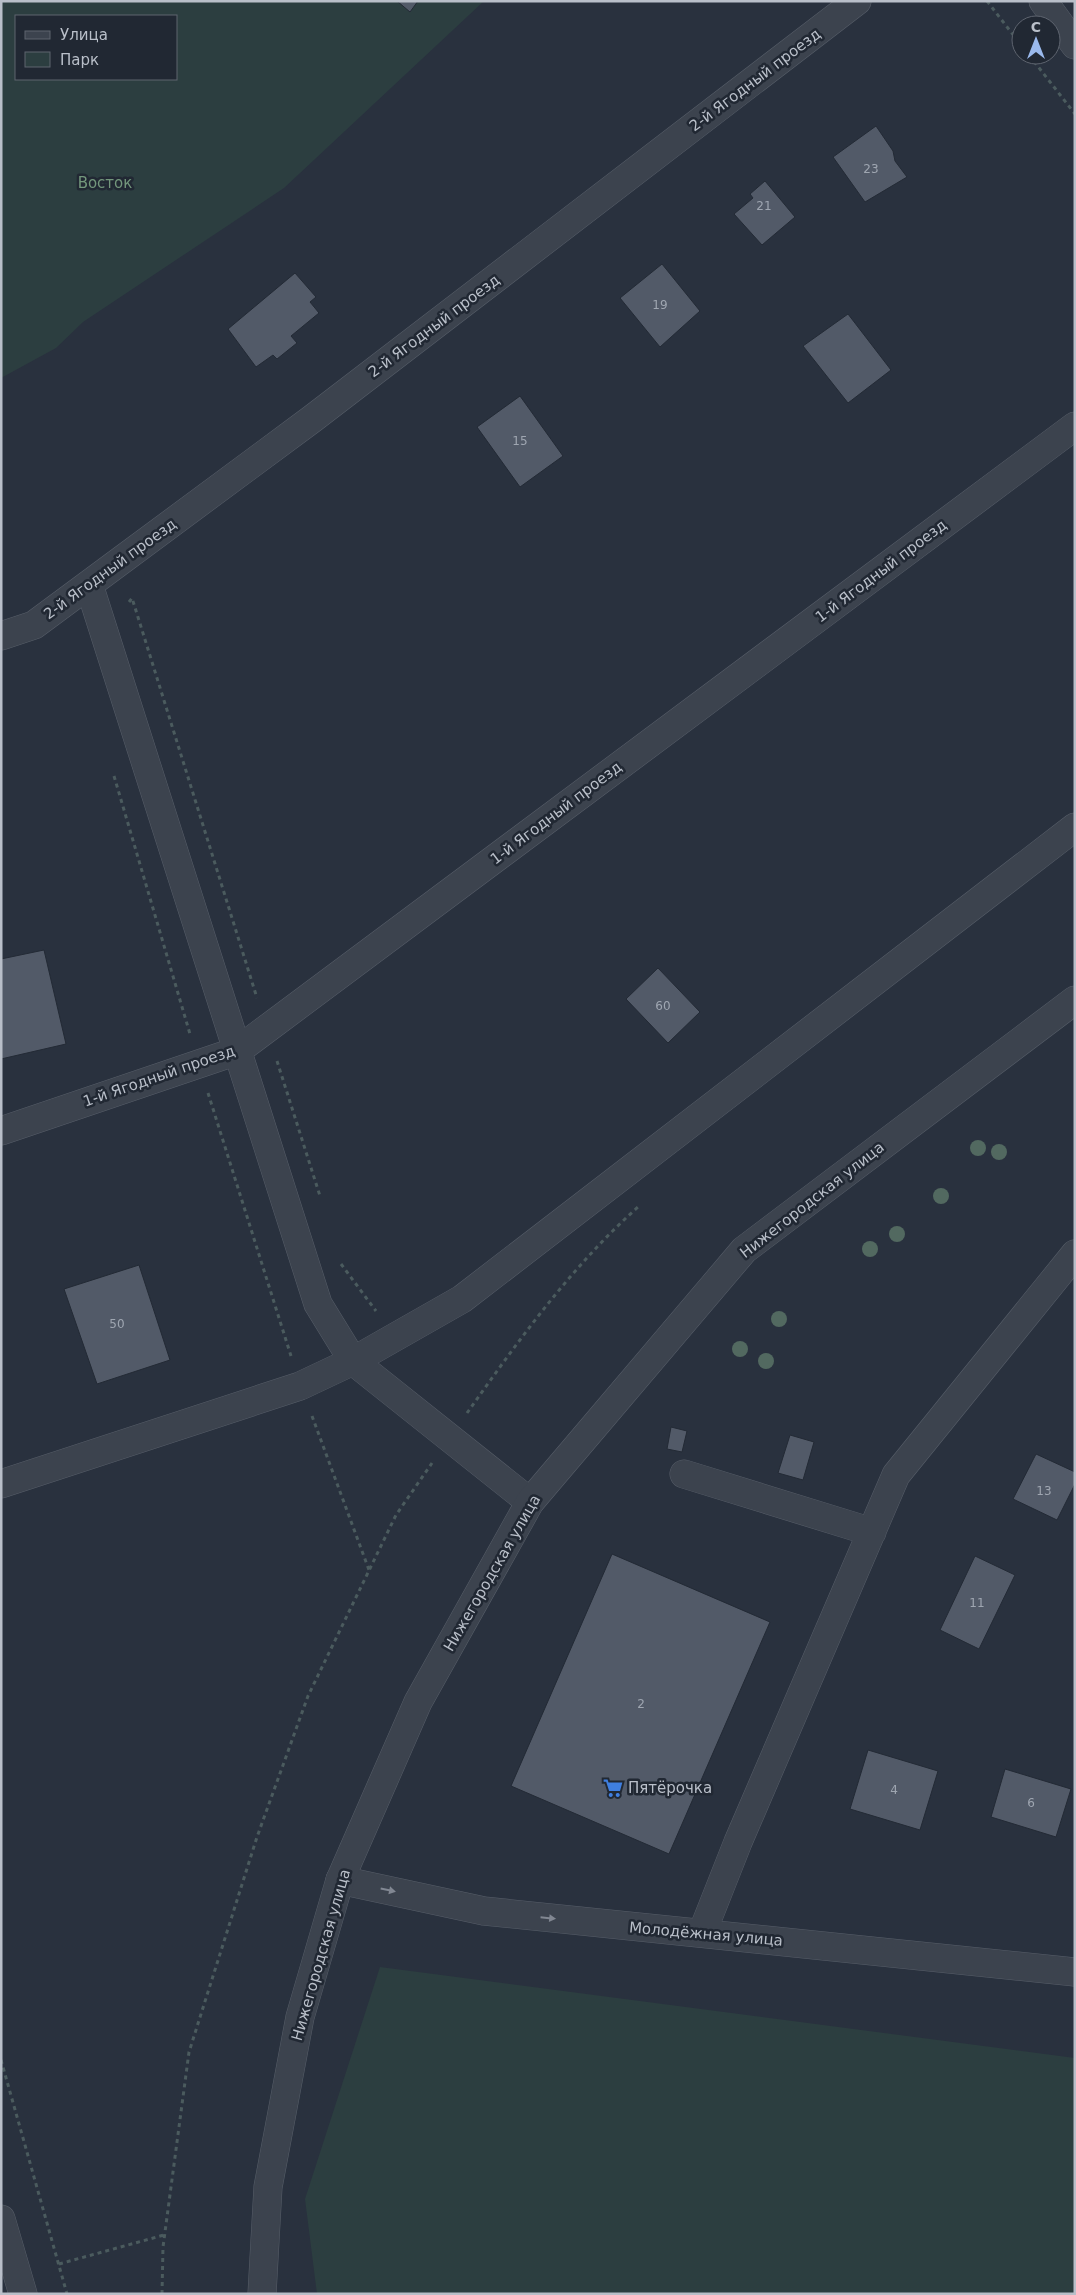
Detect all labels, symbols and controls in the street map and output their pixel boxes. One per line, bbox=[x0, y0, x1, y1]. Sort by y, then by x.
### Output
legend bbox=[15, 15, 178, 80]
north arrow bbox=[1011, 15, 1061, 65]
text: С bbox=[1031, 19, 1041, 35]
street label: 2-й Ягодный проезд bbox=[686, 25, 824, 135]
text: Улица bbox=[60, 26, 108, 44]
text: Парк bbox=[60, 51, 99, 69]
house number: 23 bbox=[863, 162, 879, 176]
park label: Восток bbox=[78, 174, 132, 192]
house number: 21 bbox=[756, 199, 772, 213]
street label: 2-й Ягодный проезд bbox=[365, 271, 503, 381]
house number: 19 bbox=[652, 298, 668, 312]
house number: 15 bbox=[512, 434, 528, 448]
street label: 2-й Ягодный проезд bbox=[40, 515, 180, 623]
street label: 1-й Ягодный проезд bbox=[812, 516, 950, 626]
street label: 1-й Ягодный проезд bbox=[487, 758, 625, 868]
house number: 60 bbox=[655, 999, 671, 1013]
street label: 1-й Ягодный проезд bbox=[81, 1042, 237, 1110]
street label: Нижегородская улица bbox=[736, 1138, 888, 1262]
house number: 50 bbox=[109, 1317, 125, 1331]
house number: 13 bbox=[1036, 1484, 1052, 1498]
street label: Нижегородская улица bbox=[440, 1492, 544, 1654]
house number: 11 bbox=[969, 1596, 985, 1610]
house number: 2 bbox=[637, 1697, 645, 1711]
supermarket icon: Пятёрочка bbox=[602, 1777, 624, 1799]
place label: Пятёрочка bbox=[628, 1779, 712, 1797]
house number: 4 bbox=[890, 1783, 898, 1797]
house number: 6 bbox=[1027, 1796, 1035, 1810]
street label: Нижегородская улица bbox=[288, 1867, 354, 2043]
one-way arrow bbox=[381, 1886, 396, 1894]
one-way arrow bbox=[540, 1914, 556, 1922]
street label: Молодёжная улица bbox=[628, 1918, 784, 1950]

